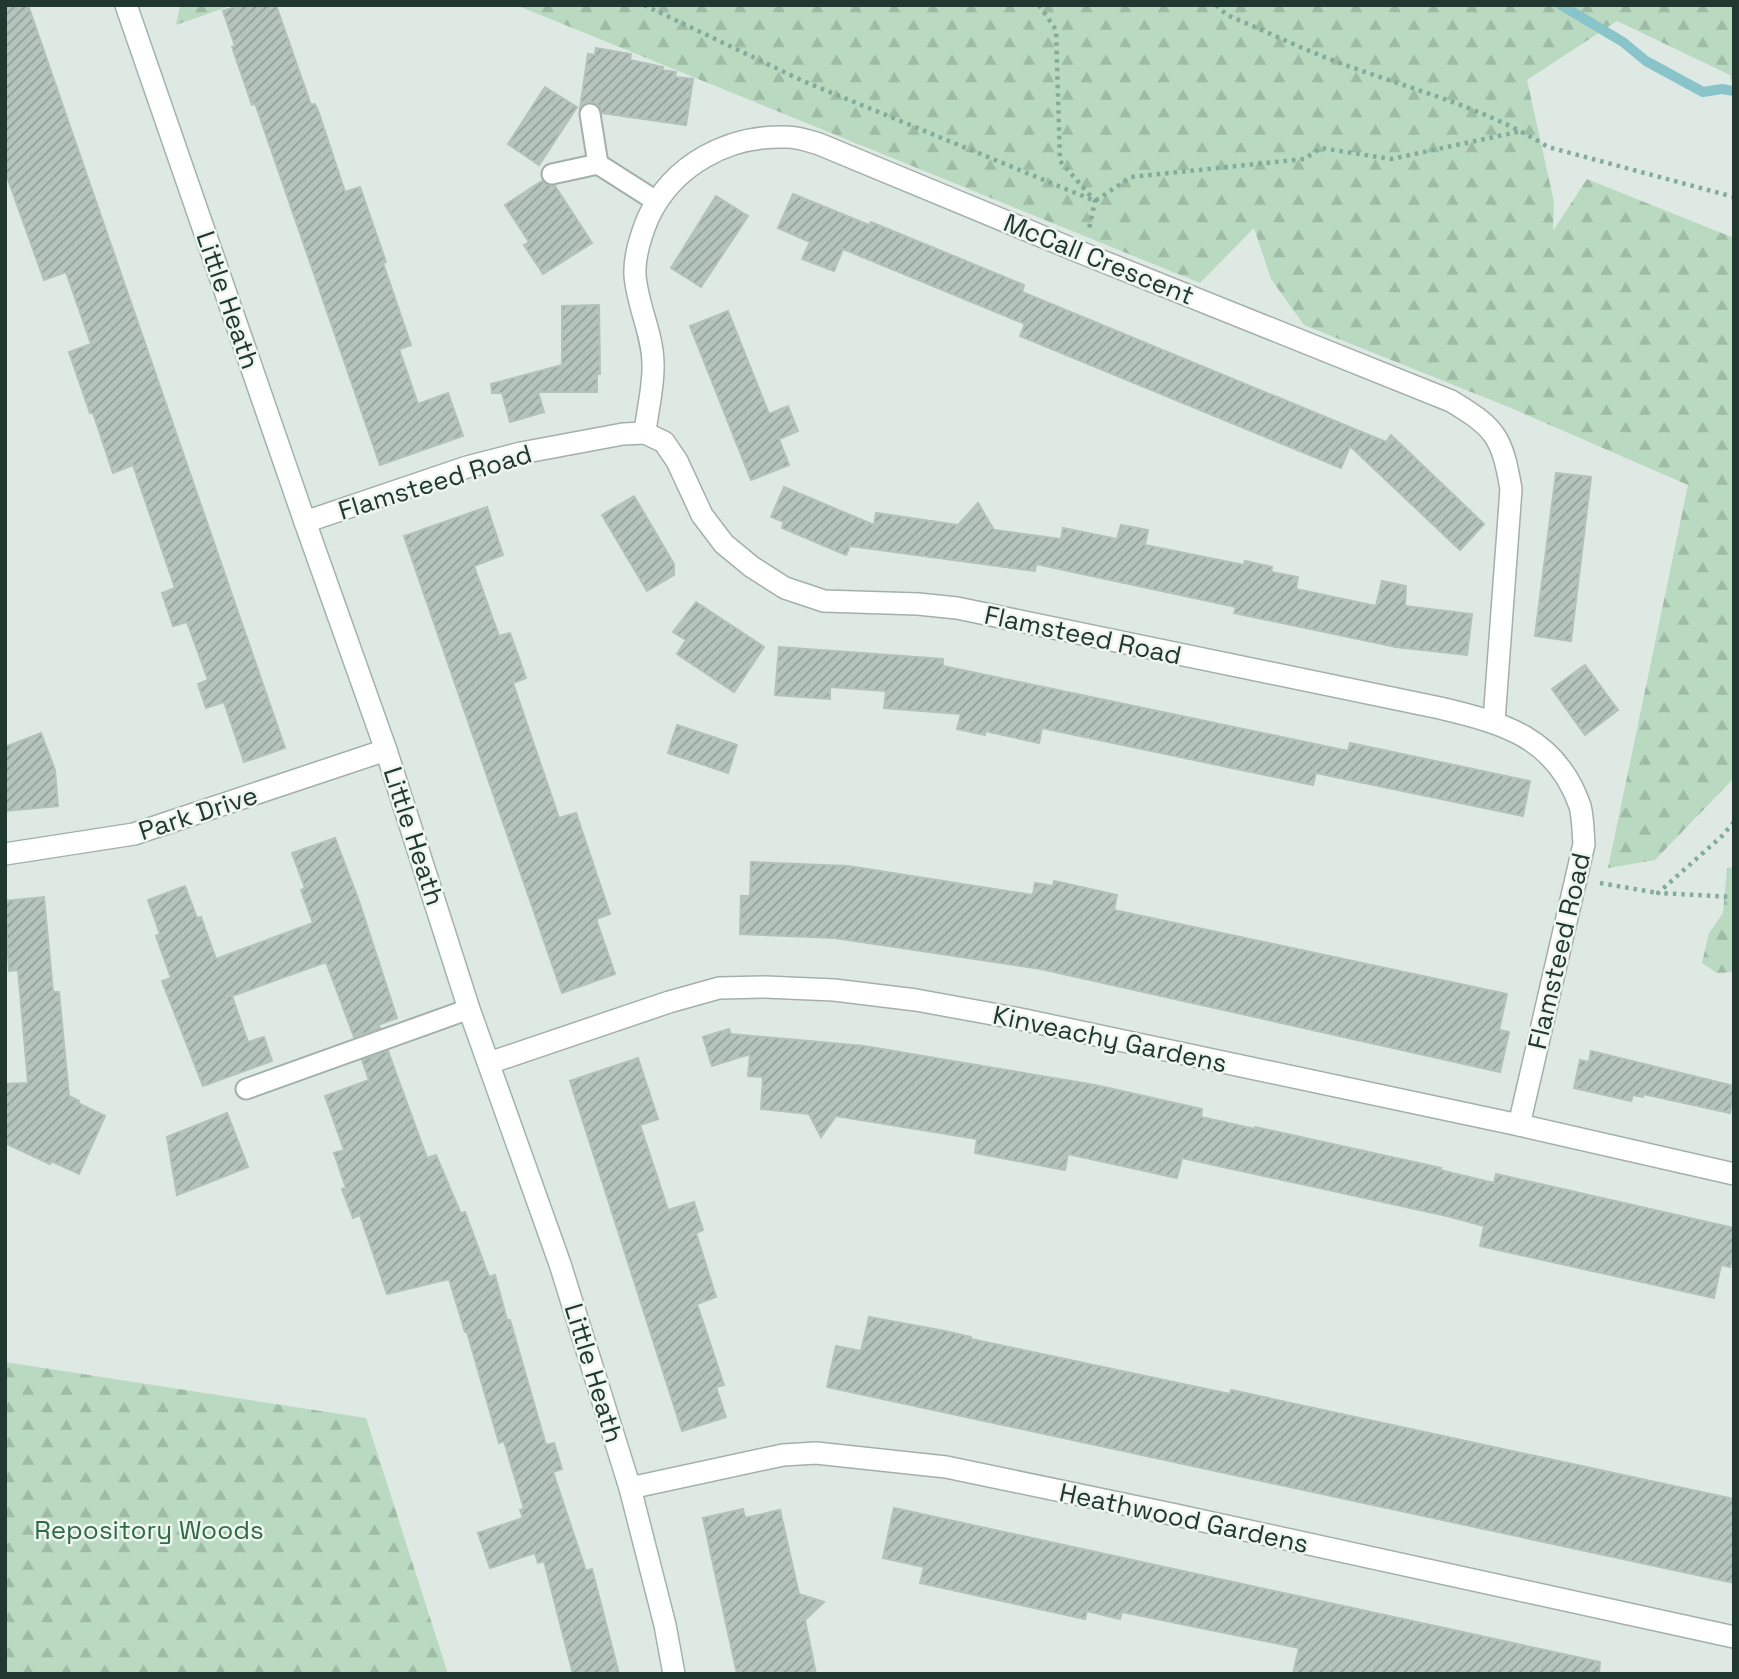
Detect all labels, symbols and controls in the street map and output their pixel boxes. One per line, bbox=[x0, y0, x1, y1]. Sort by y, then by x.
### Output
street label: McCall Crescent bbox=[999, 205, 1199, 313]
street label: Little Heath bbox=[189, 226, 267, 374]
street label: Flamsteed Road bbox=[334, 436, 536, 528]
street label: Flamsteed Road bbox=[981, 598, 1185, 672]
street label: Little Heath bbox=[376, 762, 452, 910]
street label: Park Drive bbox=[134, 778, 262, 848]
street label: Flamsteed Road bbox=[1520, 849, 1598, 1053]
street label: Kinveachy Gardens bbox=[990, 998, 1230, 1080]
street label: Little Heath bbox=[557, 1299, 631, 1447]
street label: Heathwood Gardens bbox=[1056, 1475, 1312, 1561]
park label: Repository Woods bbox=[34, 1513, 264, 1547]

